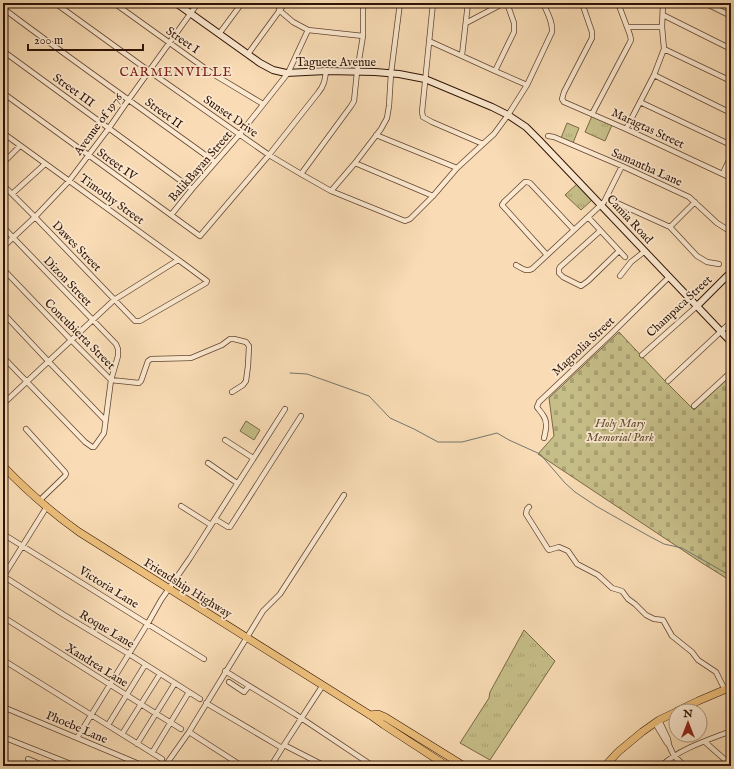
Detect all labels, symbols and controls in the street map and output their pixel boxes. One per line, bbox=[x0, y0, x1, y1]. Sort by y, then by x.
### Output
street label: Street I bbox=[163, 23, 202, 57]
scale bar bbox=[28, 26, 143, 52]
text: 200 m bbox=[34, 33, 63, 48]
street label: Taguete Avenue bbox=[296, 55, 377, 70]
district label: CARMENVILLE bbox=[120, 64, 232, 81]
street label: Street III bbox=[50, 70, 97, 111]
street label: Avenue of 1976 bbox=[70, 90, 126, 159]
street label: Sunset Drive bbox=[201, 92, 261, 141]
street label: Street II bbox=[142, 95, 185, 132]
street label: Maragtas Street bbox=[609, 105, 687, 152]
street label: BalikBayan Street bbox=[166, 128, 235, 205]
street label: Street IV bbox=[94, 145, 140, 185]
street label: Samantha Lane bbox=[609, 145, 685, 190]
street label: Timothy Street bbox=[76, 171, 147, 228]
street label: Camia Road bbox=[603, 192, 656, 247]
street label: Dawes Street bbox=[49, 218, 104, 275]
street label: Dizon Street bbox=[40, 253, 95, 309]
street label: Champaca Street bbox=[644, 272, 716, 341]
street label: Concubierta Street bbox=[41, 296, 118, 373]
street label: Magnolia Street bbox=[549, 314, 618, 379]
park label: Holy Mary Memorial Park bbox=[586, 416, 654, 445]
street label: Friendship Highway bbox=[140, 555, 235, 623]
street label: Victoria Lane bbox=[75, 563, 142, 612]
street label: Roque Lane bbox=[76, 607, 137, 653]
street label: Xandrea Lane bbox=[63, 640, 131, 691]
north arrow bbox=[668, 703, 708, 743]
text: N bbox=[682, 707, 693, 721]
street label: Phoebe Lane bbox=[44, 708, 110, 747]

